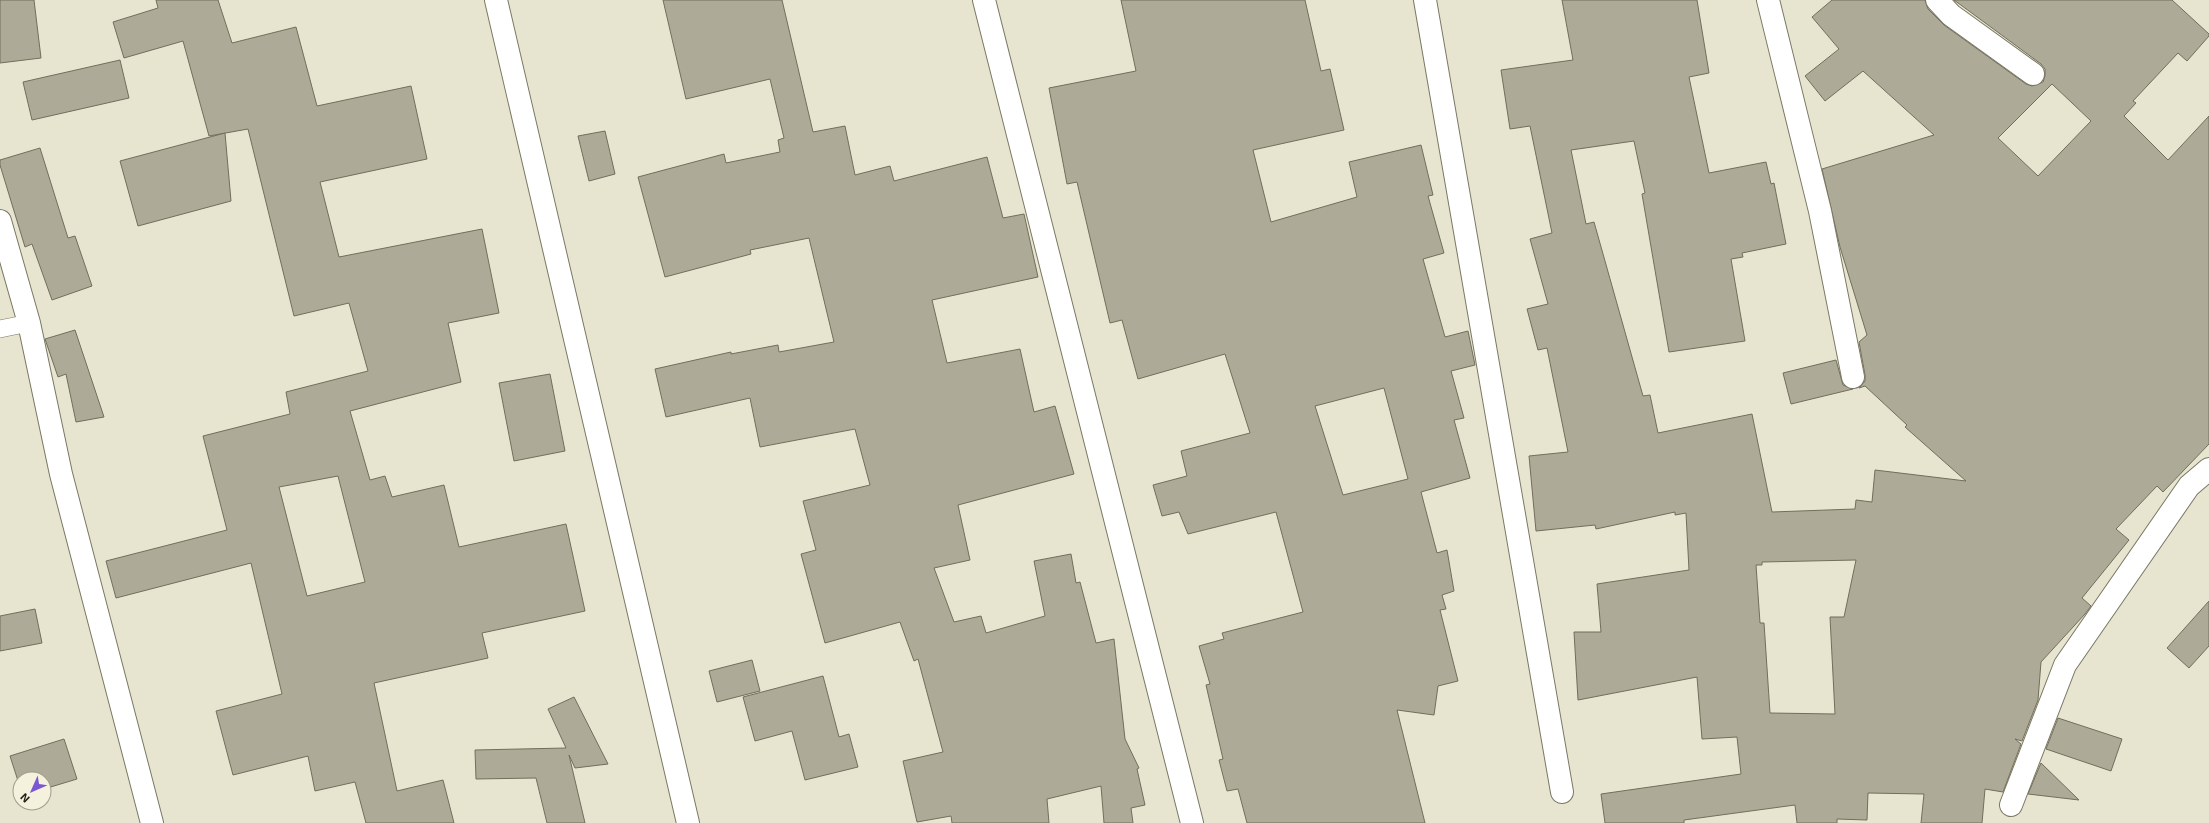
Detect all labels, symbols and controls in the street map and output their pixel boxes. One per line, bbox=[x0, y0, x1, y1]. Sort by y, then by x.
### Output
north arrow bbox=[12, 771, 52, 811]
text: N bbox=[17, 791, 32, 806]

